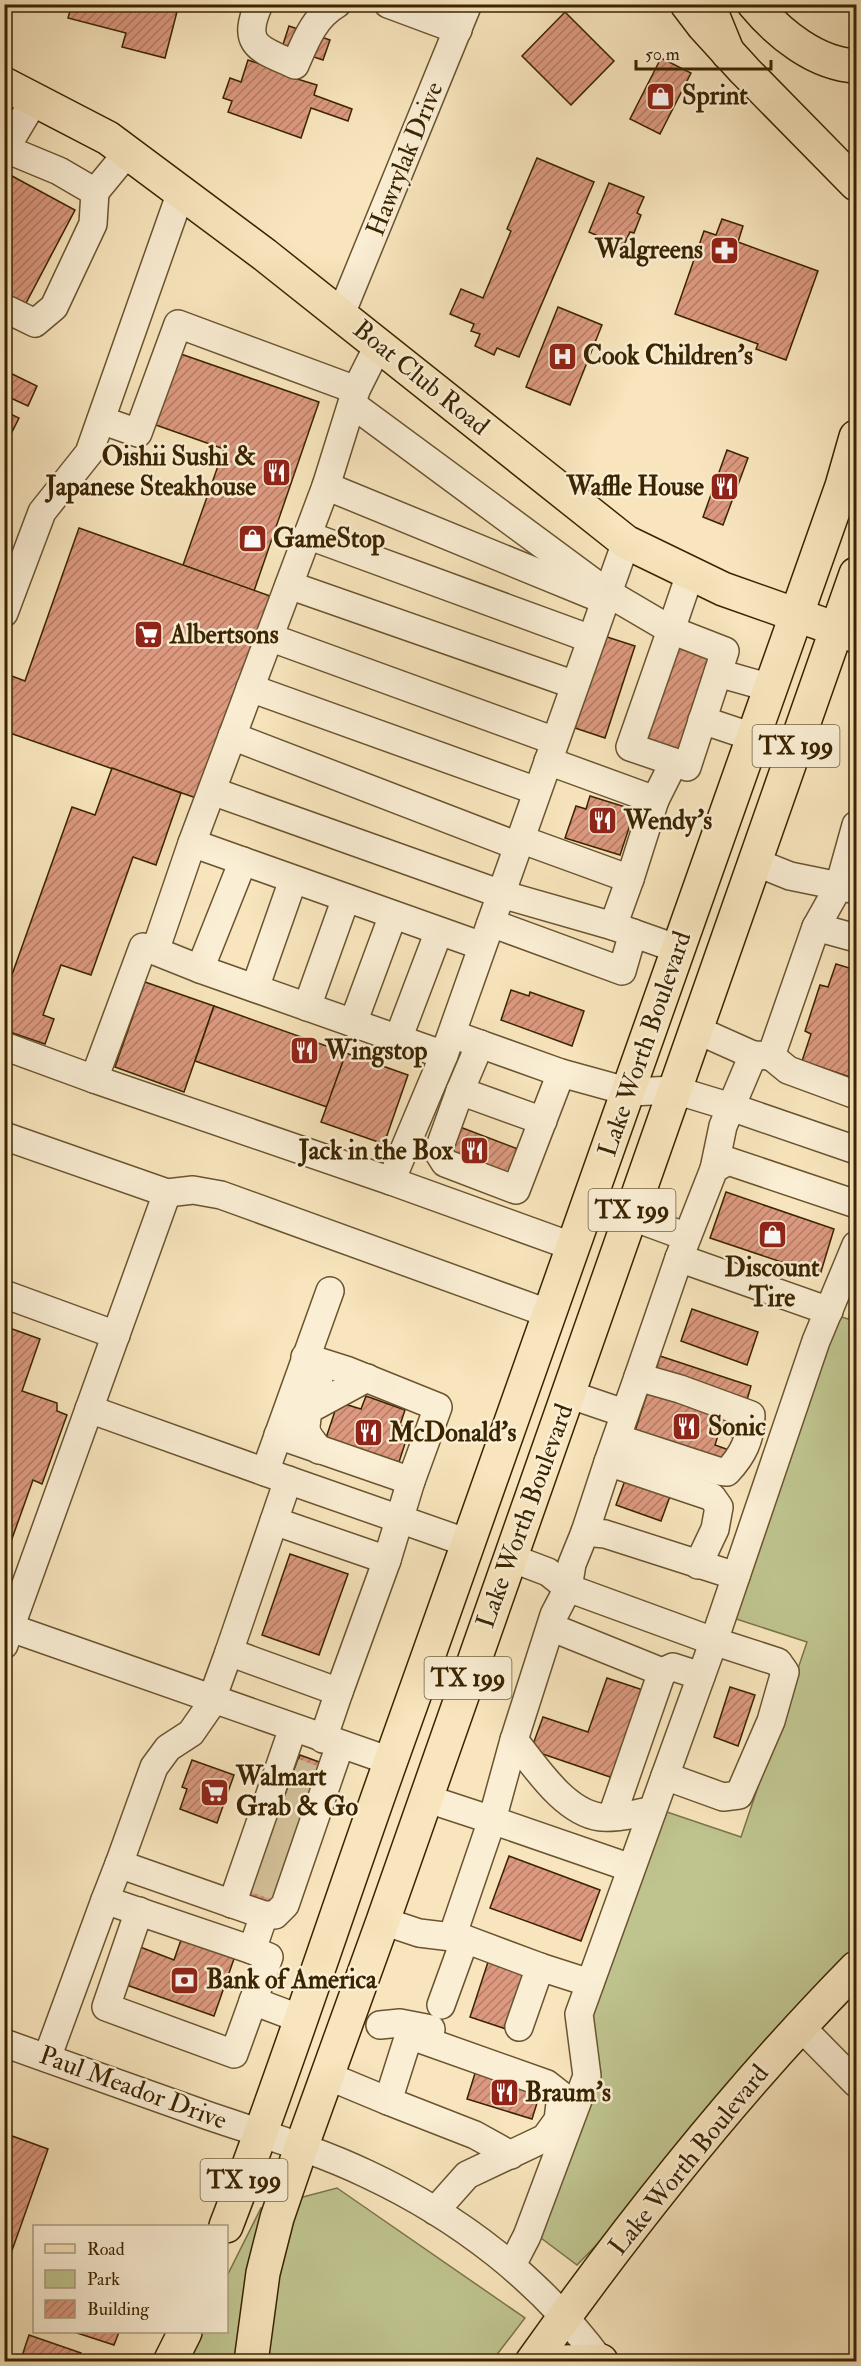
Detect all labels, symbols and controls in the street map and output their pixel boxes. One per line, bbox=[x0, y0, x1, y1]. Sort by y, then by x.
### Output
scale bar bbox=[636, 33, 771, 71]
text: 50 m bbox=[645, 43, 680, 66]
street label: Hawrylak Drive bbox=[360, 77, 451, 241]
shop icon: Sprint bbox=[645, 80, 677, 112]
place label: Sprint bbox=[682, 80, 748, 113]
place label: Walgreens bbox=[594, 234, 703, 267]
pharmacy icon: Walgreens bbox=[708, 234, 740, 266]
street label: Boat Club Road bbox=[347, 313, 496, 443]
hospital icon: Cook Children's bbox=[546, 340, 578, 372]
place label: Cook Children's bbox=[583, 340, 753, 372]
place label: Oishii Sushi & Japanese Steakhouse bbox=[44, 441, 256, 504]
restaurant icon: Oishii Sushi & Japanese Steakhouse bbox=[261, 456, 293, 488]
place label: Waffle House bbox=[566, 471, 704, 503]
restaurant icon: Waffle House bbox=[709, 471, 741, 503]
shop icon: GameStop bbox=[236, 523, 268, 555]
place label: GameStop bbox=[273, 523, 385, 556]
supermarket icon: Albertsons bbox=[133, 619, 165, 651]
place label: Albertsons bbox=[169, 619, 279, 651]
road number: TX 199 bbox=[752, 725, 840, 767]
restaurant icon: Wendy's bbox=[587, 805, 619, 837]
place label: Wendy's bbox=[623, 805, 712, 838]
street label: Lake Worth Boulevard bbox=[591, 927, 699, 1161]
restaurant icon: Wingstop bbox=[288, 1035, 320, 1067]
place label: Wingstop bbox=[324, 1035, 428, 1068]
place label: Jack in the Box bbox=[297, 1135, 453, 1167]
restaurant icon: Jack in the Box bbox=[458, 1135, 490, 1167]
road number: TX 199 bbox=[588, 1189, 676, 1231]
shop icon: Discount Tire bbox=[756, 1218, 788, 1250]
place label: Discount Tire bbox=[724, 1252, 820, 1314]
street label: Lake Worth Boulevard bbox=[470, 1399, 581, 1633]
restaurant icon: Sonic bbox=[671, 1411, 703, 1443]
place label: Sonic bbox=[708, 1411, 766, 1443]
restaurant icon: McDonald's bbox=[352, 1417, 384, 1449]
place label: McDonald's bbox=[388, 1417, 516, 1449]
road number: TX 199 bbox=[424, 1657, 512, 1699]
place label: Walmart Grab & Go bbox=[235, 1761, 359, 1823]
supermarket icon: Walmart Grab & Go bbox=[199, 1776, 231, 1808]
bank icon: Bank of America bbox=[169, 1964, 201, 1996]
place label: Bank of America bbox=[206, 1964, 378, 1996]
street label: Paul Meador Drive bbox=[35, 2039, 231, 2137]
street label: Lake Worth Boulevard bbox=[602, 2058, 776, 2262]
restaurant icon: Braum's bbox=[488, 2077, 520, 2109]
place label: Braum's bbox=[525, 2077, 611, 2109]
road number: TX 199 bbox=[200, 2159, 288, 2201]
legend bbox=[33, 2225, 228, 2333]
text: Road bbox=[87, 2238, 125, 2261]
text: Park bbox=[87, 2268, 120, 2291]
text: Building bbox=[87, 2298, 150, 2321]

